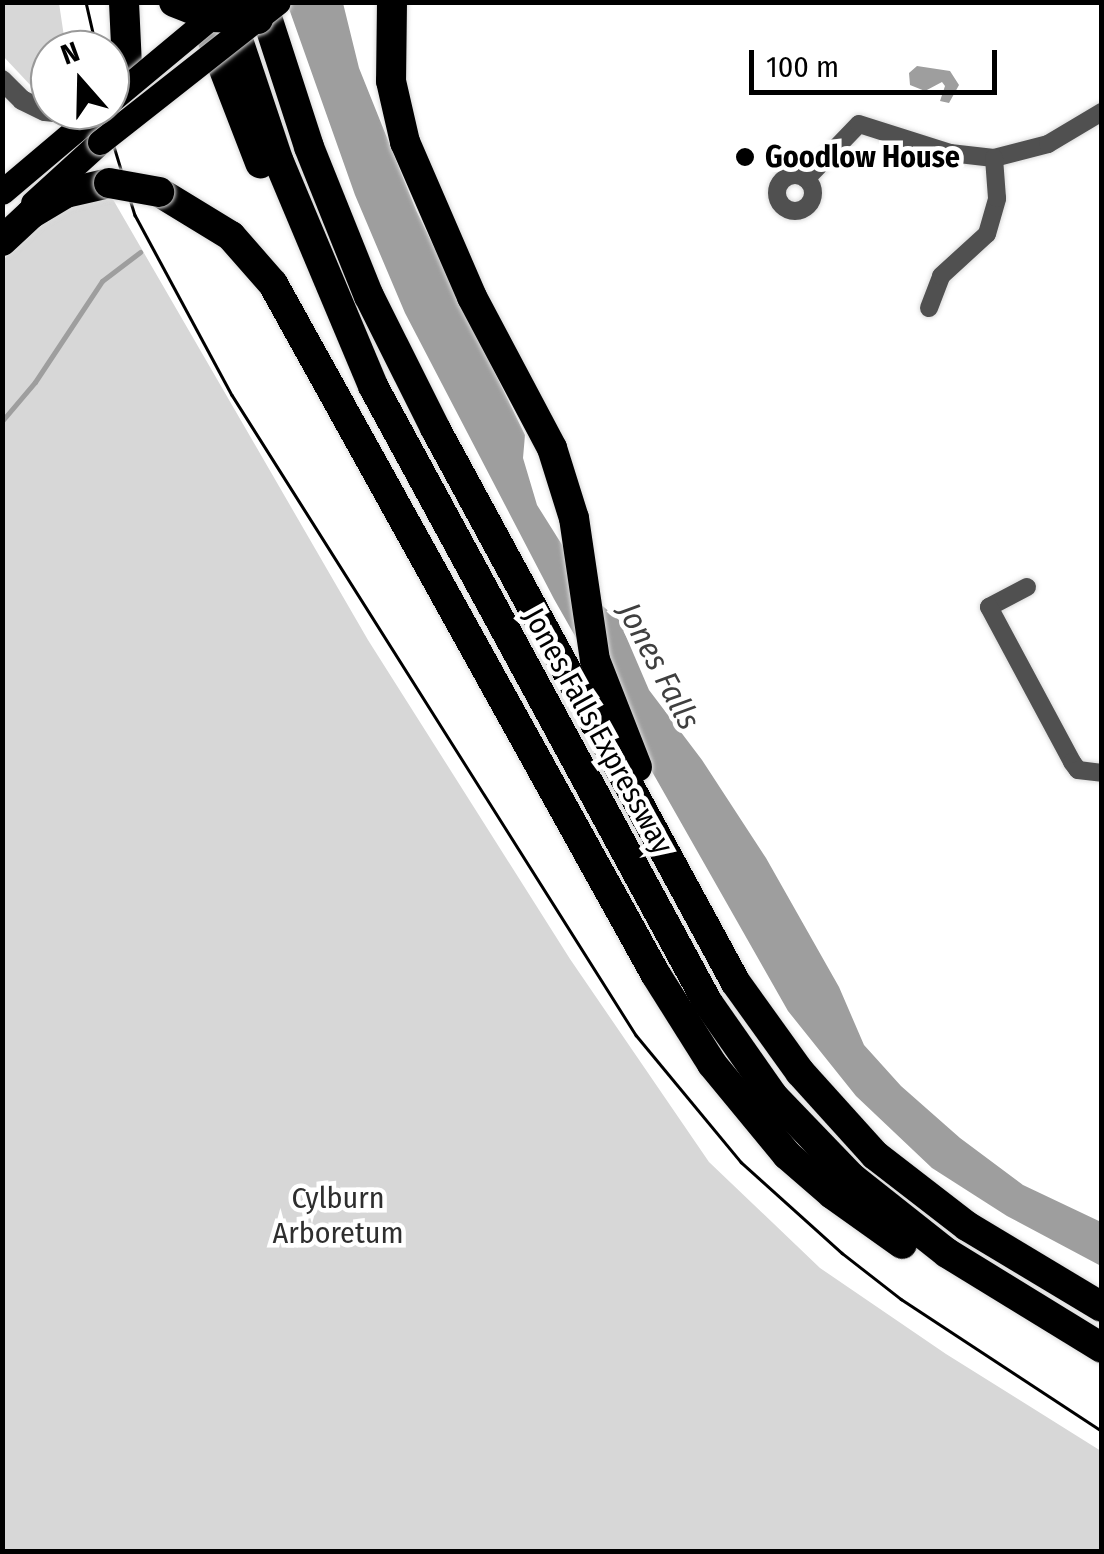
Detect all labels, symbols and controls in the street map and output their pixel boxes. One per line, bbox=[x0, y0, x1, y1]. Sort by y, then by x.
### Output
north arrow bbox=[30, 30, 130, 130]
scale bar bbox=[754, 30, 1002, 92]
text: N bbox=[57, 35, 84, 72]
text: 100 m bbox=[766, 49, 839, 85]
place label: Goodlow House bbox=[765, 139, 960, 175]
marker: Goodlow House bbox=[734, 146, 756, 168]
water label: Jones Falls bbox=[610, 596, 708, 736]
street label: Jones Falls Expressway bbox=[515, 602, 681, 860]
park label: Cylburn Arboretum bbox=[272, 1180, 404, 1250]

